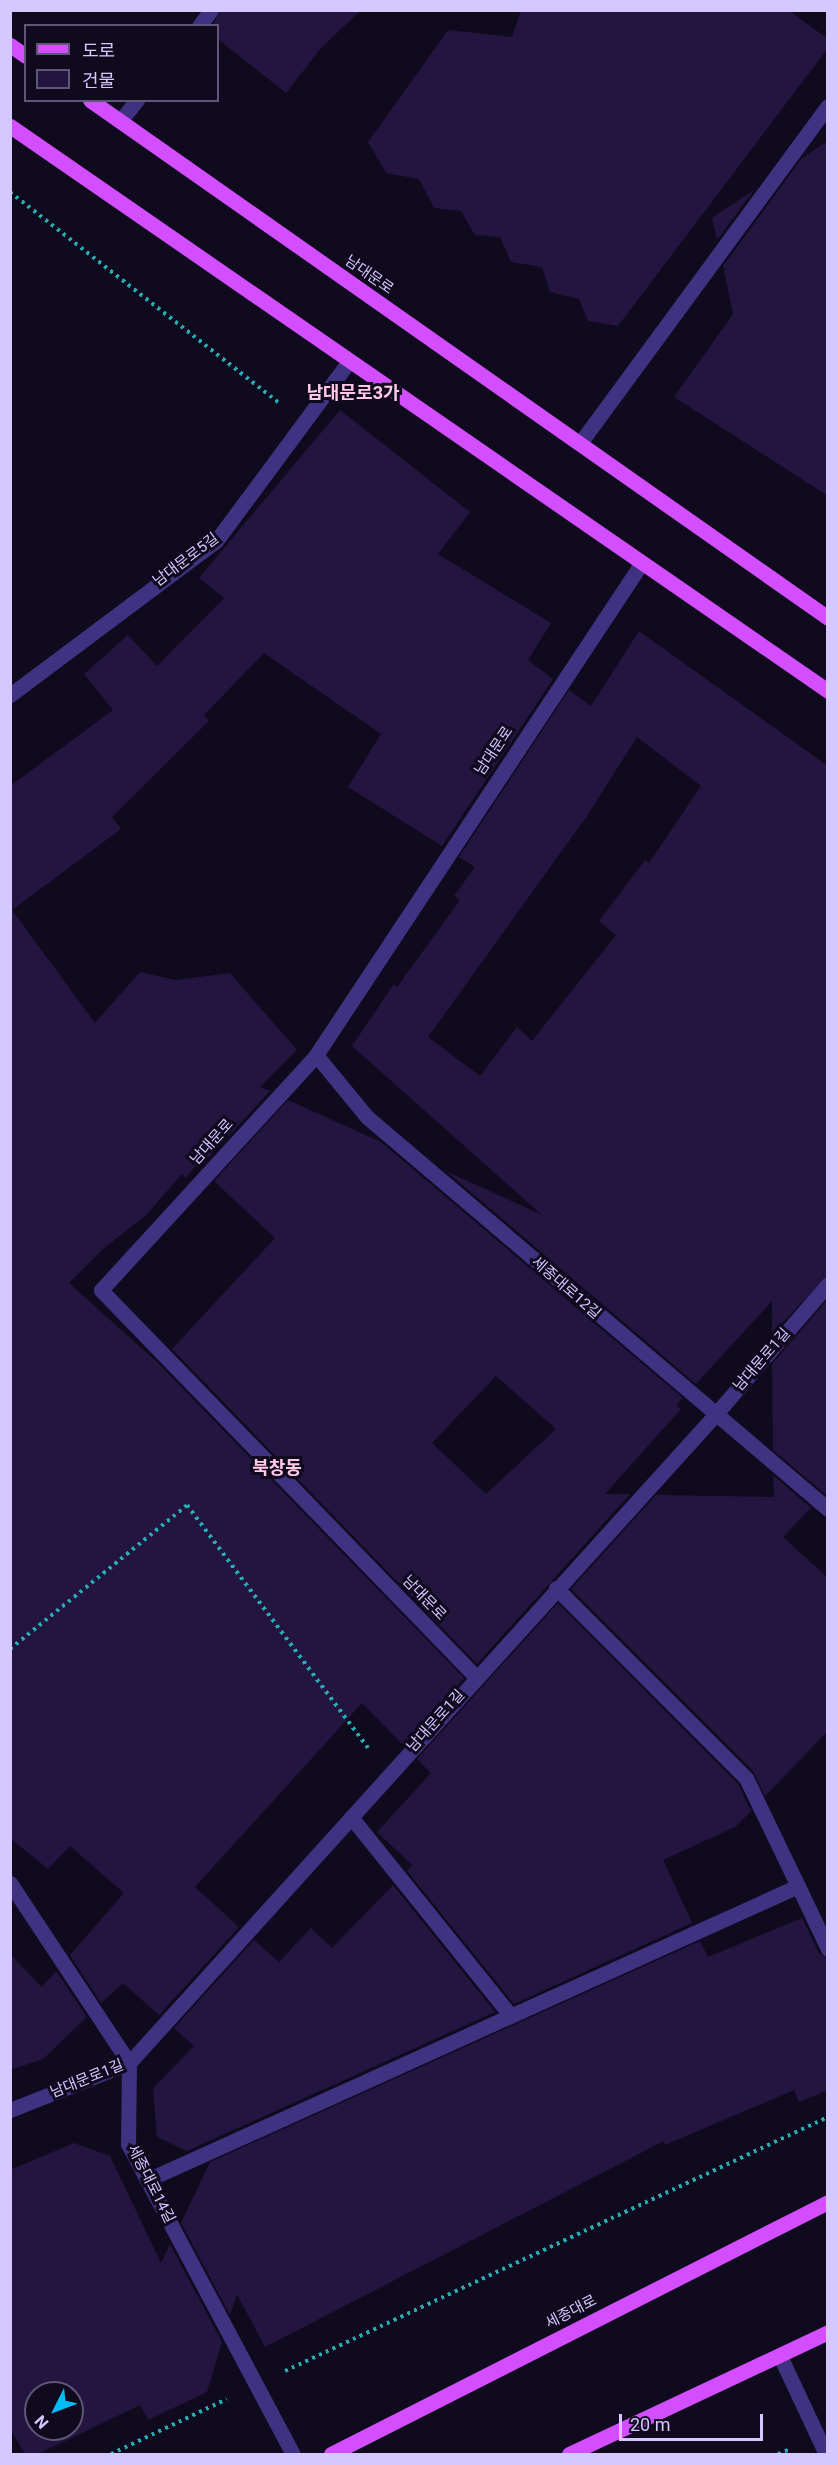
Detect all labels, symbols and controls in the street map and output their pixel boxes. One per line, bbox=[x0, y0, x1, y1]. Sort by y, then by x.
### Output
legend bbox=[24, 24, 219, 102]
text: 도로 bbox=[82, 40, 115, 61]
text: 건물 bbox=[82, 70, 115, 91]
street label: 남대문로 bbox=[341, 252, 397, 298]
district label: 남대문로3가 bbox=[306, 382, 400, 404]
street label: 남대문로5길 bbox=[150, 530, 222, 590]
street label: 남대문로 bbox=[471, 723, 517, 779]
street label: 남대문로 bbox=[187, 1115, 237, 1169]
street label: 세종대로12길 bbox=[528, 1253, 604, 1323]
street label: 남대문로1길 bbox=[730, 1325, 794, 1395]
district label: 북창동 bbox=[252, 1457, 302, 1479]
street label: 남대문로 bbox=[398, 1572, 450, 1624]
street label: 남대문로1길 bbox=[403, 1686, 469, 1756]
street label: 남대문로1길 bbox=[48, 2056, 126, 2102]
street label: 세종대로14길 bbox=[123, 2142, 179, 2226]
street label: 세종대로 bbox=[542, 2291, 600, 2333]
north arrow bbox=[24, 2381, 84, 2441]
scale bar bbox=[622, 2402, 766, 2440]
text: N bbox=[31, 2411, 53, 2433]
text: 20 m bbox=[630, 2414, 670, 2435]

